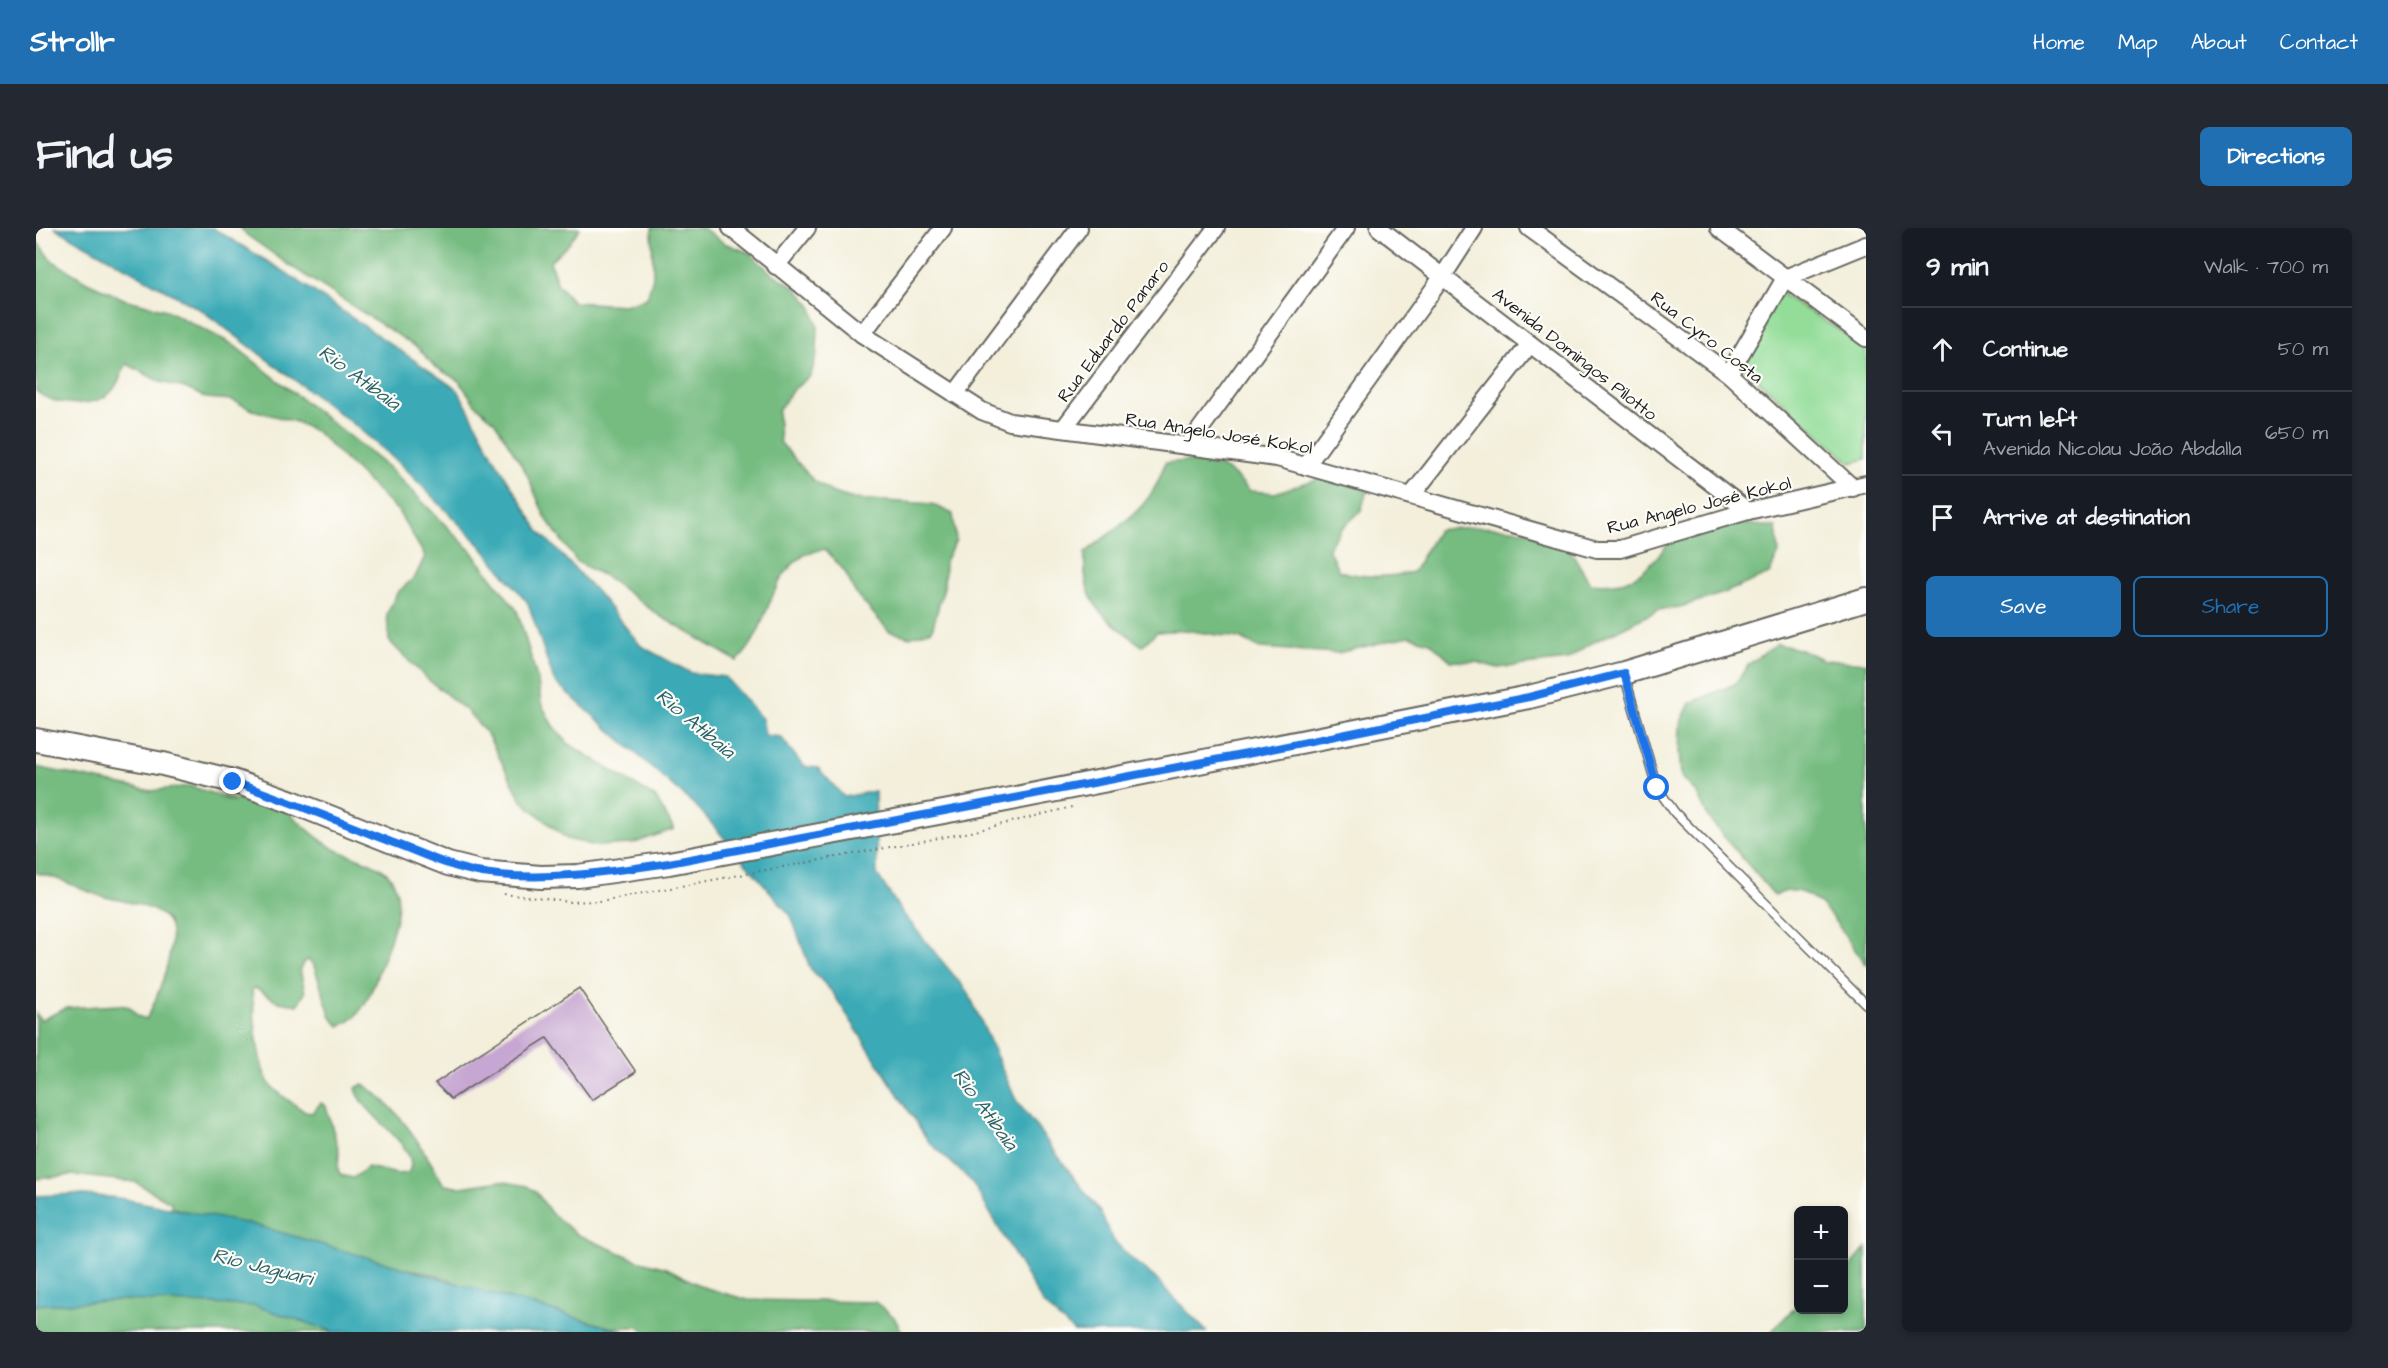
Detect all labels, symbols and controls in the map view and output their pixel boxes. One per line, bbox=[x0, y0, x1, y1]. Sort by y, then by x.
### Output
text: Strollr bbox=[30, 23, 115, 62]
text: Home bbox=[2033, 28, 2085, 57]
text: Map bbox=[2118, 28, 2158, 57]
text: About bbox=[2191, 28, 2247, 57]
text: Contact bbox=[2280, 28, 2358, 57]
text: Find us bbox=[36, 127, 173, 185]
button: Directions bbox=[2200, 127, 2352, 186]
text: 9 min bbox=[1926, 249, 1988, 285]
text: Walk · 700 m bbox=[2204, 253, 2328, 281]
street label: Rua Eduardo Panaro bbox=[1052, 255, 1175, 407]
street label: Avenida Domingos Pilotto bbox=[1486, 282, 1662, 428]
street label: Rua Cyro Costa bbox=[1645, 286, 1768, 390]
icon: ahead bbox=[1926, 333, 1959, 366]
text: Continue bbox=[1983, 334, 2068, 365]
text: 50 m bbox=[2278, 335, 2328, 363]
water label: Rio Atibaia bbox=[313, 339, 407, 418]
text: Turn left bbox=[1983, 404, 2077, 435]
street label: Rua Angelo José Kokol bbox=[1124, 406, 1314, 462]
icon: left bbox=[1926, 417, 1959, 450]
text: 650 m bbox=[2265, 419, 2328, 447]
text: Avenida Nicolau João Abdalla bbox=[1983, 435, 2242, 463]
street label: Rua Angelo José Kokol bbox=[1605, 470, 1794, 541]
icon: arrive bbox=[1926, 501, 1959, 534]
text: Arrive at destination bbox=[1983, 502, 2190, 533]
button: Save bbox=[1926, 576, 2121, 637]
button: Share bbox=[2133, 576, 2328, 637]
water label: Rio Atibaia bbox=[650, 682, 741, 766]
route end bbox=[219, 768, 245, 794]
route start bbox=[1643, 774, 1669, 800]
water label: Rio Atibaia bbox=[946, 1063, 1025, 1157]
map controls bbox=[1794, 1206, 1848, 1314]
button: + bbox=[1794, 1206, 1848, 1260]
water label: Rio Jaguari bbox=[210, 1241, 319, 1295]
button: − bbox=[1794, 1260, 1848, 1314]

